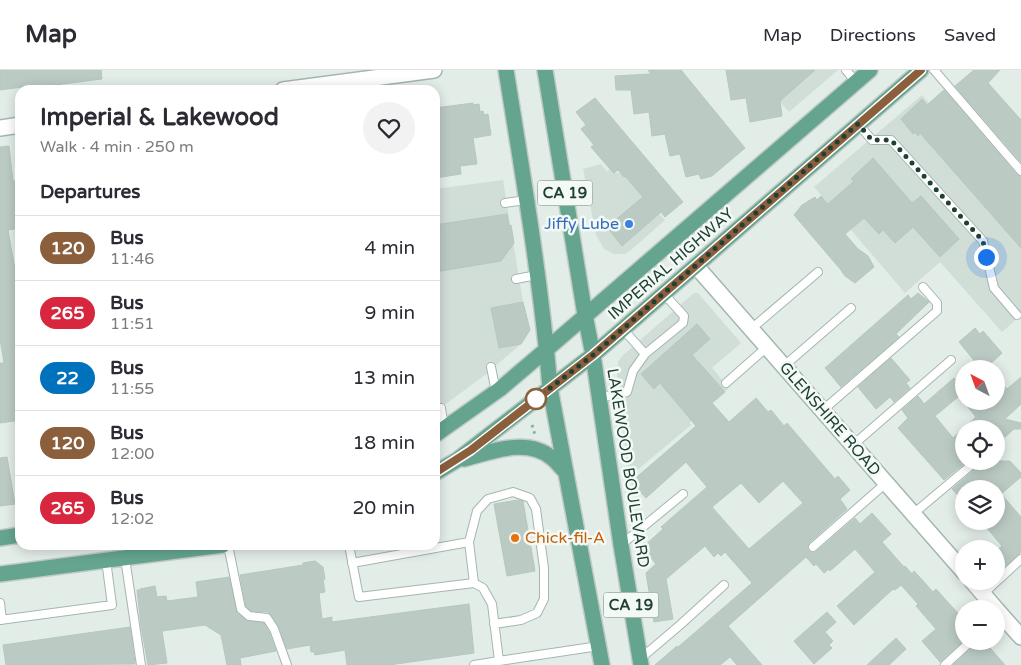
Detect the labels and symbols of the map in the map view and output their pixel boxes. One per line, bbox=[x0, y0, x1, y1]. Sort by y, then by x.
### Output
road number: CA 19 bbox=[538, 180, 592, 206]
street label: IMPERIAL HIGHWAY bbox=[604, 204, 738, 324]
place label: Jiffy Lube bbox=[544, 214, 619, 234]
marker: Jiffy Lube bbox=[623, 218, 635, 230]
your location bbox=[974, 245, 999, 270]
street label: GLENSHIRE ROAD bbox=[775, 358, 885, 480]
north arrow bbox=[955, 360, 1005, 410]
street label: LAKEWOOD BOULEVARD bbox=[602, 367, 654, 569]
unlabelled marker bbox=[525, 388, 547, 410]
place label: Chick-fil-A bbox=[525, 528, 605, 548]
marker: Chick-fil-A bbox=[509, 532, 521, 544]
road number: CA 19 bbox=[604, 592, 658, 618]

